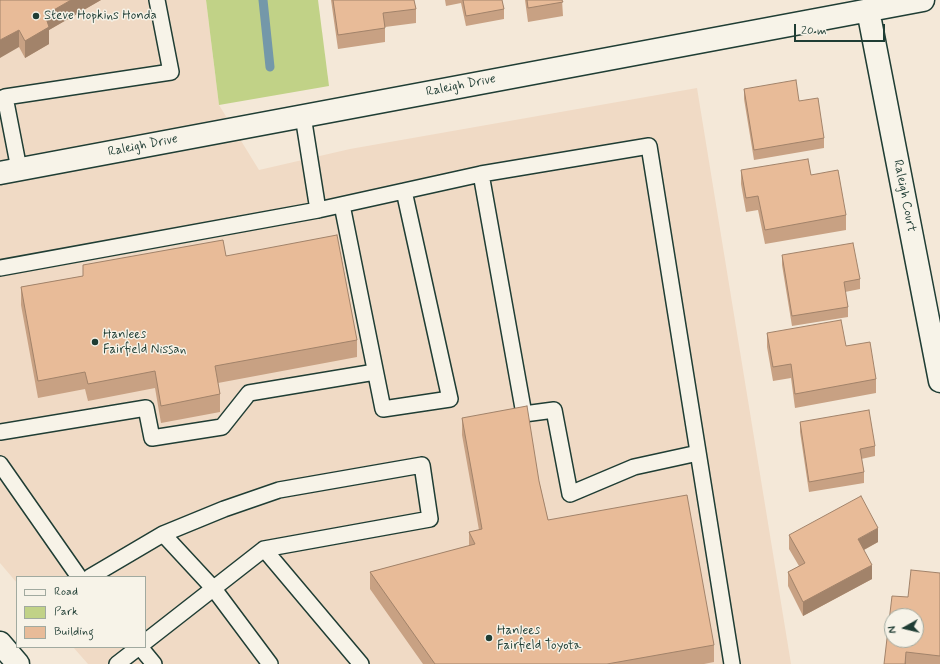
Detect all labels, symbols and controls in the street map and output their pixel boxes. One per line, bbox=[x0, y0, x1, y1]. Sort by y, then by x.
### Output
place label: Steve Hopkins Honda bbox=[44, 8, 157, 24]
marker: Steve Hopkins Honda bbox=[31, 11, 41, 21]
scale bar bbox=[796, 16, 887, 42]
text: 20 m bbox=[801, 23, 827, 39]
street label: Raleigh Drive bbox=[425, 72, 497, 100]
street label: Raleigh Drive bbox=[107, 132, 179, 160]
street label: Raleigh Court bbox=[889, 158, 919, 234]
place label: Hanlees Fairfield Nissan bbox=[103, 327, 186, 358]
marker: Hanlees Fairfield Nissan bbox=[90, 337, 100, 347]
legend bbox=[16, 576, 146, 648]
text: Road bbox=[54, 584, 78, 600]
text: Park bbox=[54, 604, 78, 620]
north arrow bbox=[884, 608, 924, 648]
place label: Hanlees Fairfield Toyota bbox=[497, 623, 581, 654]
text: Building bbox=[54, 624, 94, 640]
text: N bbox=[886, 625, 901, 634]
marker: Hanlees Fairfield Toyota bbox=[484, 633, 494, 643]

